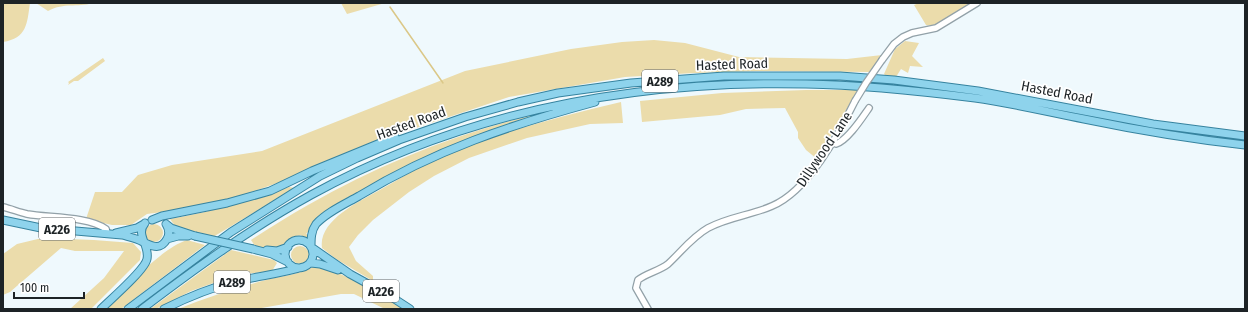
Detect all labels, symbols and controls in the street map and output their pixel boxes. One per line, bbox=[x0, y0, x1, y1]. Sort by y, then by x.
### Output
street label: Hasted Road bbox=[696, 55, 768, 74]
road number: A289 bbox=[642, 70, 678, 92]
street label: Hasted Road bbox=[1020, 77, 1094, 108]
street label: Hasted Road bbox=[374, 103, 448, 144]
street label: Dillywood Lane bbox=[793, 108, 856, 190]
road number: A226 bbox=[39, 218, 75, 240]
road number: A289 bbox=[214, 271, 250, 293]
scale bar bbox=[14, 274, 84, 300]
road number: A226 bbox=[363, 280, 399, 302]
text: 100 m bbox=[20, 281, 49, 295]

